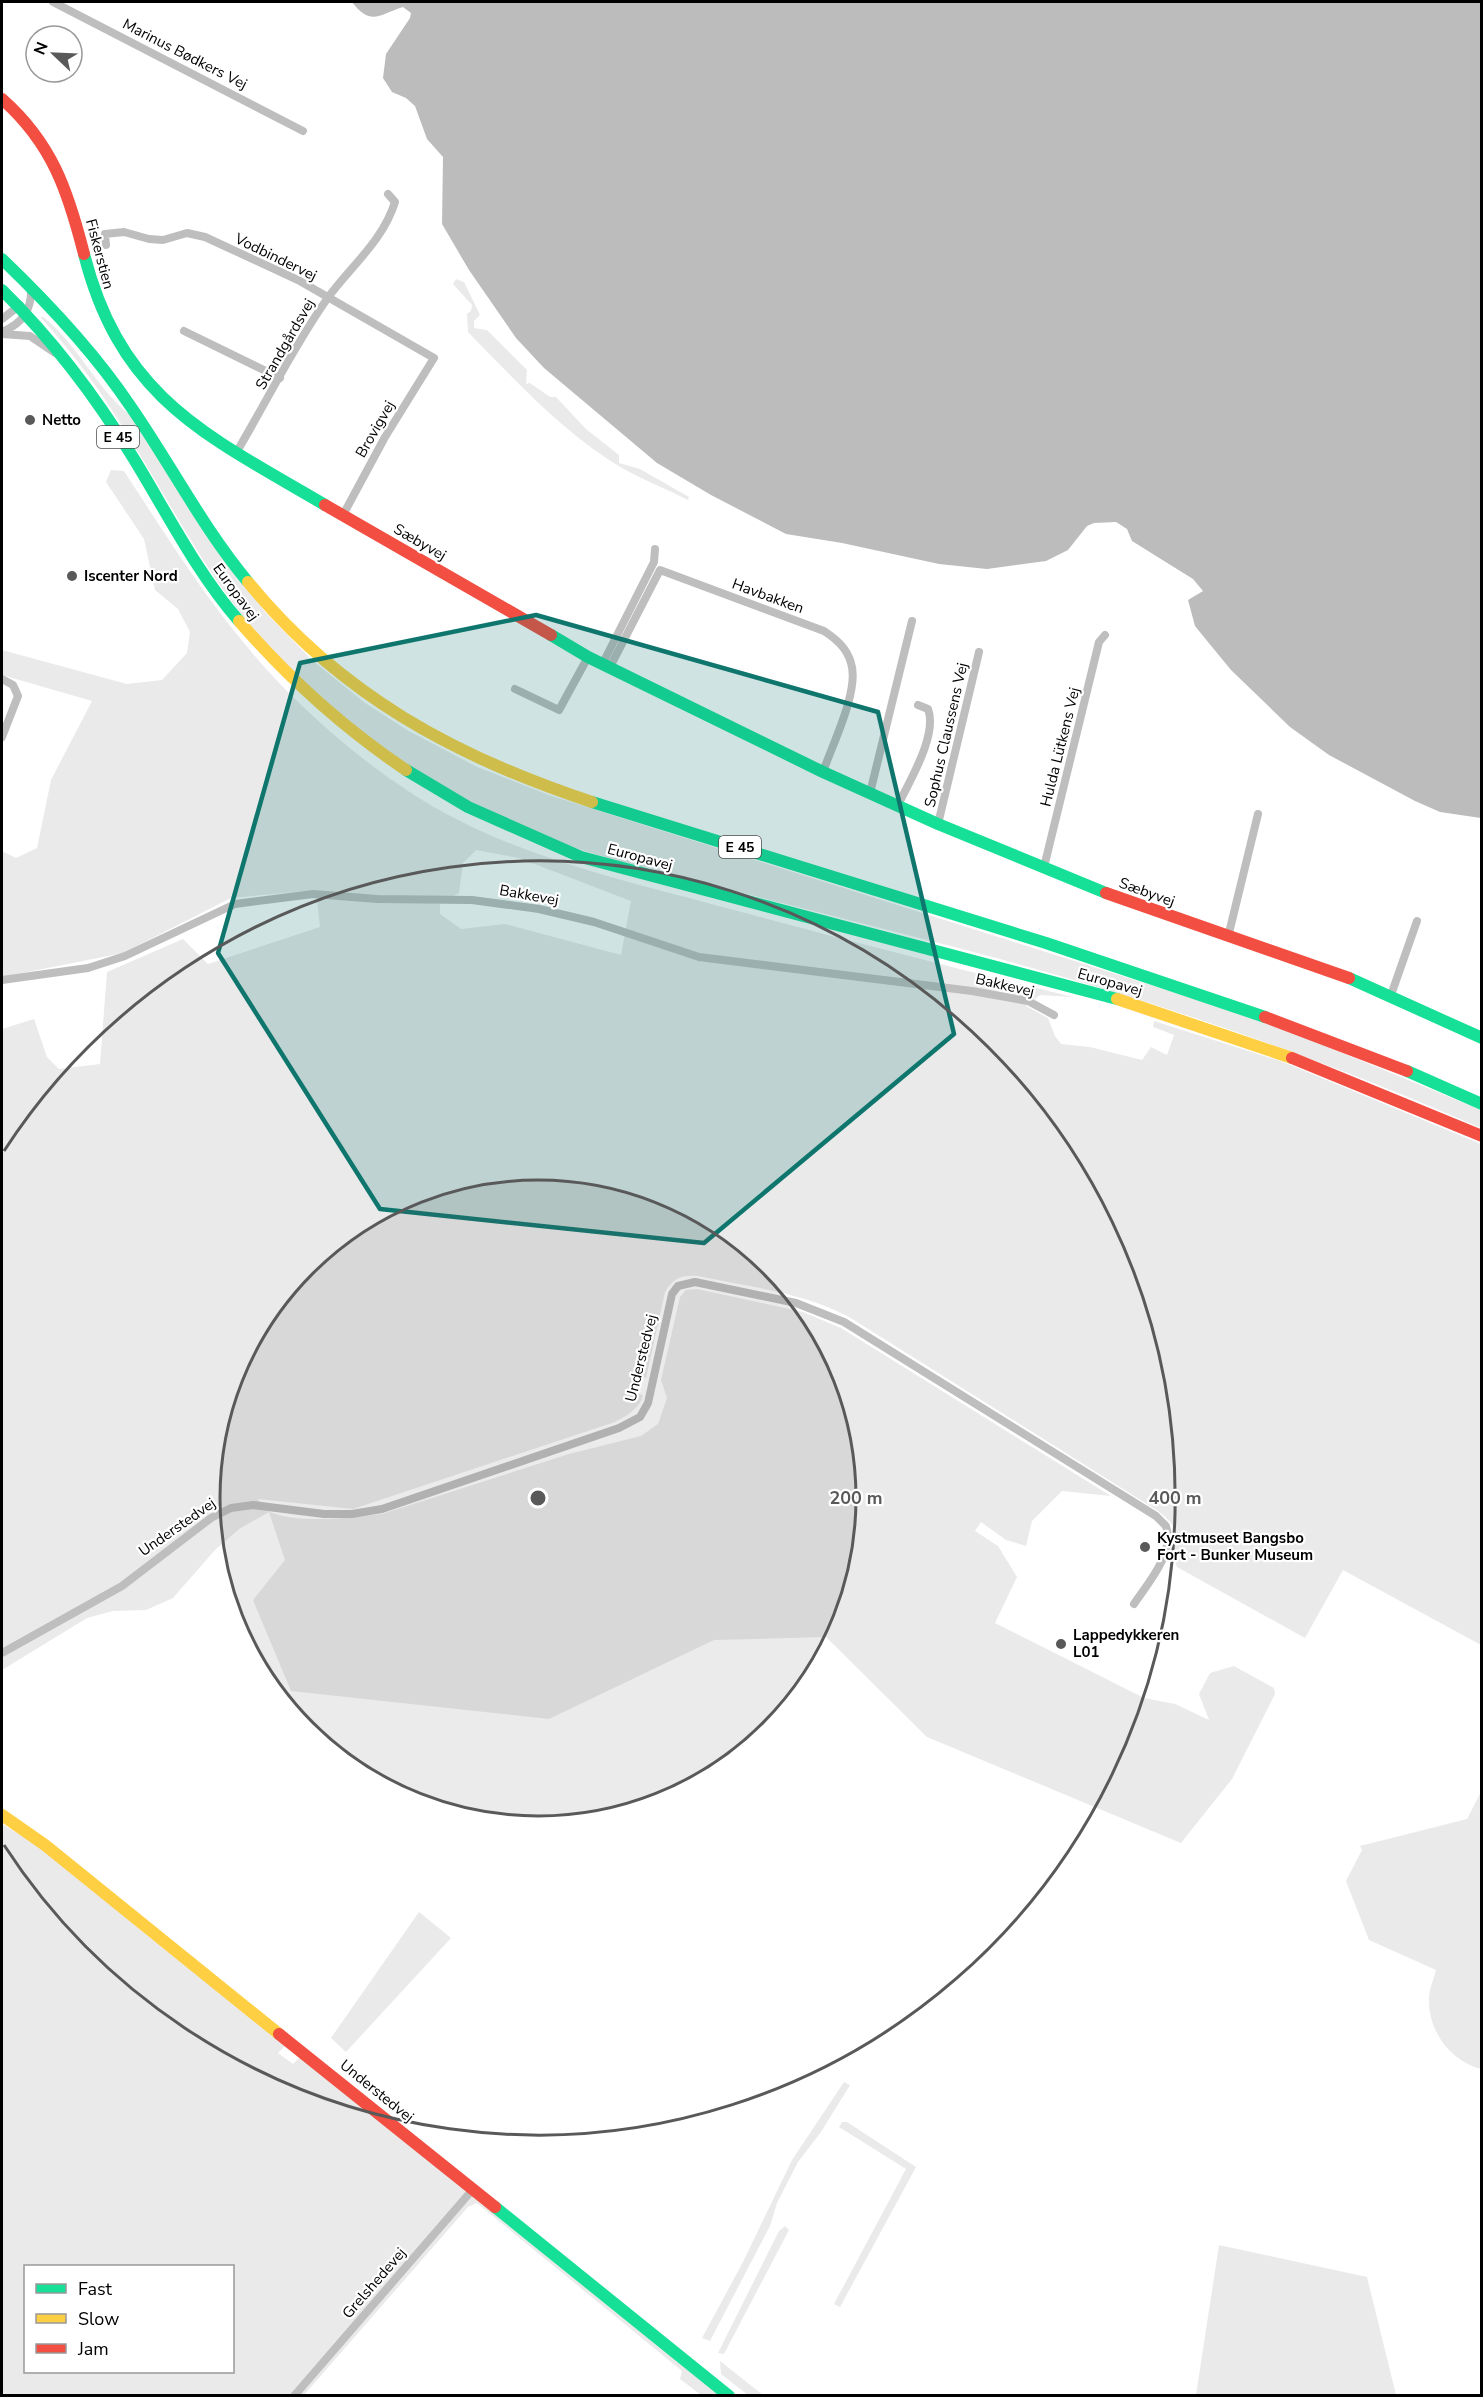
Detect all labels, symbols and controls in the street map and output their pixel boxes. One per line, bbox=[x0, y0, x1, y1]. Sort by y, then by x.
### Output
street label: Marinus Bødkers Vej bbox=[119, 14, 251, 94]
north arrow bbox=[24, 24, 84, 84]
text: N bbox=[29, 39, 54, 58]
street label: Fiskerstien bbox=[81, 217, 119, 291]
street label: Vodbindervej bbox=[231, 228, 320, 285]
street label: Strandgårdsvej bbox=[251, 295, 319, 393]
street label: Brovigvej bbox=[351, 397, 399, 461]
place label: Netto bbox=[42, 410, 81, 430]
marker: Netto bbox=[23, 413, 37, 427]
road number: E 45 bbox=[97, 426, 139, 448]
street label: Sæbyvej bbox=[390, 519, 450, 565]
street label: Europavej bbox=[208, 559, 264, 625]
place label: Iscenter Nord bbox=[84, 566, 178, 586]
marker: Iscenter Nord bbox=[65, 569, 79, 583]
street label: Havbakken bbox=[729, 574, 807, 618]
street label: Sophus Claussens Vej bbox=[920, 661, 972, 809]
street label: Hulda Lütkens Vej bbox=[1036, 685, 1084, 809]
road number: E 45 bbox=[719, 836, 761, 858]
street label: Europavej bbox=[605, 839, 675, 875]
street label: Sæbyvej bbox=[1116, 873, 1178, 911]
street label: Bakkevej bbox=[498, 880, 560, 910]
street label: Europavej bbox=[1075, 963, 1145, 1001]
street label: Bakkevej bbox=[974, 969, 1036, 1001]
street label: Understedvej bbox=[620, 1312, 662, 1404]
text: 200 m bbox=[829, 1486, 883, 1510]
text: 400 m bbox=[1148, 1486, 1202, 1510]
centre of rings bbox=[528, 1488, 548, 1508]
street label: Understedvej bbox=[135, 1493, 219, 1561]
place label: Kystmuseet Bangsbo Fort - Bunker Museum bbox=[1157, 1528, 1313, 1565]
marker: Kystmuseet Bangsbo Fort - Bunker Museum bbox=[1138, 1540, 1152, 1554]
place label: Lappedykkeren L01 bbox=[1073, 1625, 1179, 1662]
marker: Lappedykkeren L01 bbox=[1054, 1637, 1068, 1651]
street label: Understedvej bbox=[336, 2055, 418, 2127]
street label: Grelshedevej bbox=[338, 2243, 410, 2323]
legend bbox=[24, 2265, 234, 2373]
text: Fast bbox=[78, 2277, 113, 2301]
text: Slow bbox=[78, 2307, 119, 2331]
text: Jam bbox=[77, 2337, 109, 2361]

